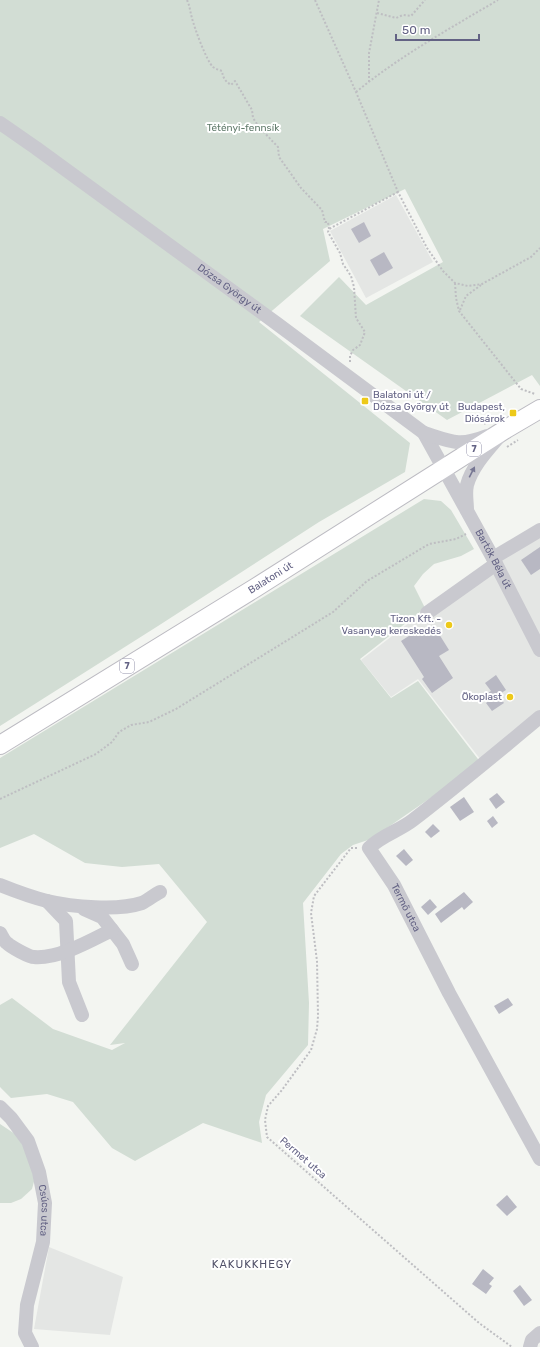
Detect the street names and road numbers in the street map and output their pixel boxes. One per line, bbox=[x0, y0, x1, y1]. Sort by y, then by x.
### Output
street label: Dózsa György út bbox=[195, 262, 264, 316]
road number: 7 bbox=[467, 442, 481, 456]
street label: Bartók Béla út bbox=[472, 527, 514, 591]
street label: Balatoni út bbox=[246, 559, 295, 597]
road number: 7 bbox=[120, 659, 134, 673]
street label: Termő utca bbox=[388, 882, 423, 934]
street label: Permet utca bbox=[277, 1135, 329, 1181]
street label: Csúcs utca bbox=[36, 1184, 51, 1237]

